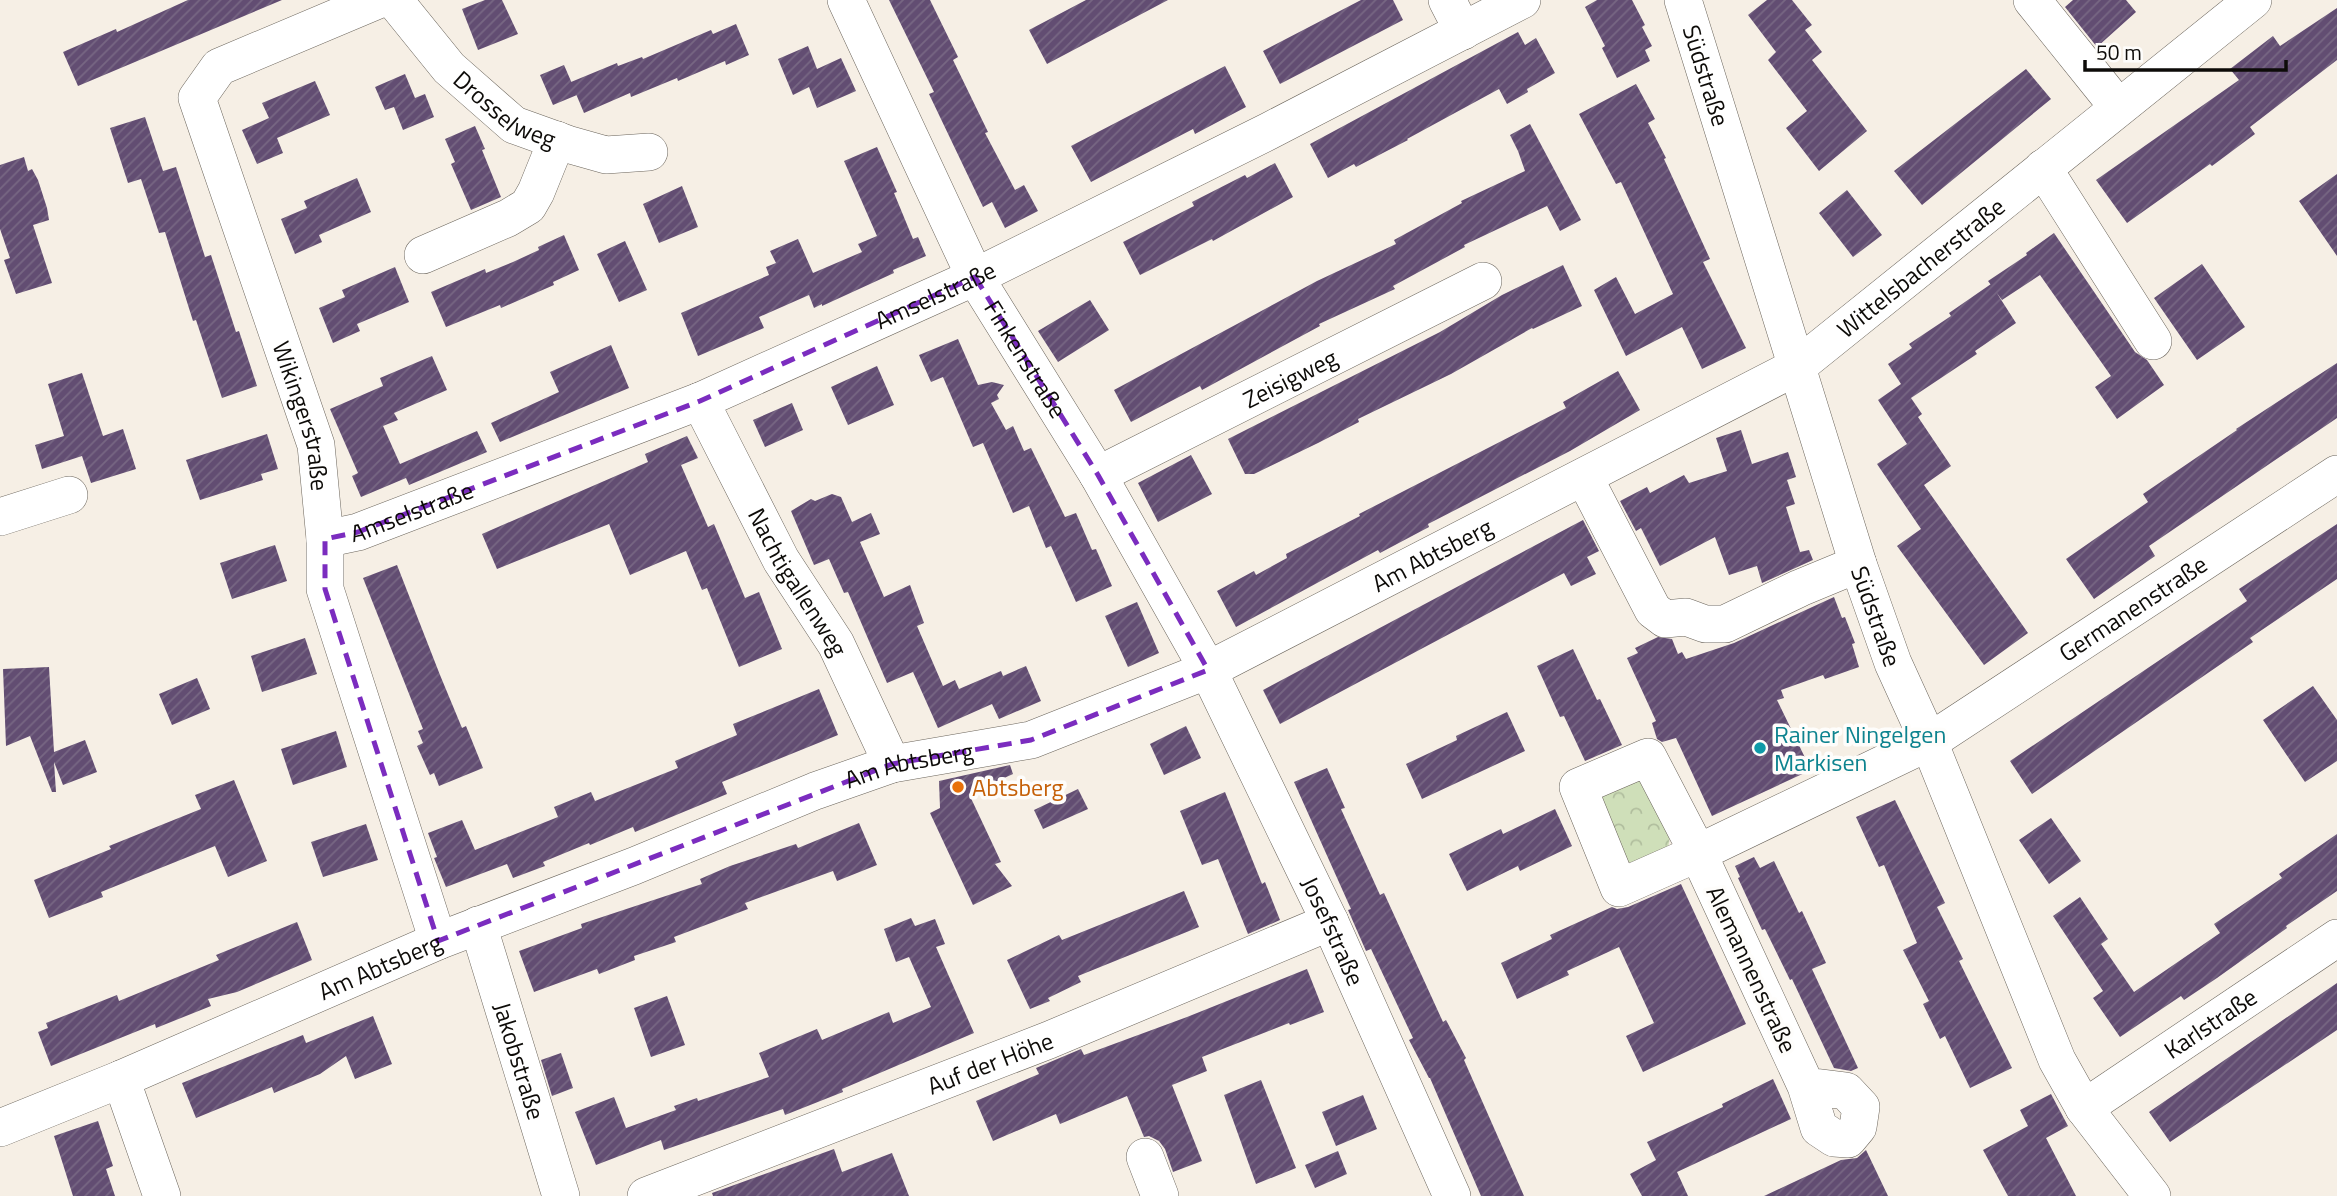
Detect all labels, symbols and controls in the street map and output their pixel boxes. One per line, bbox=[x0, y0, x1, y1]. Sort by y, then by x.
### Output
street label: Südstraße bbox=[1674, 20, 1739, 131]
scale bar bbox=[2085, 28, 2286, 72]
text: 50 m bbox=[2096, 36, 2142, 68]
street label: Drosselweg bbox=[445, 62, 561, 157]
street label: Wittelsbacherstraße bbox=[1829, 189, 2012, 346]
street label: Amselstraße bbox=[869, 252, 1002, 338]
street label: Finkenstraße bbox=[976, 293, 1076, 425]
street label: Wikingerstraße bbox=[264, 336, 338, 493]
street label: Zeisigweg bbox=[1237, 339, 1343, 417]
street label: Amselstraße bbox=[347, 472, 478, 551]
street label: Nachtigallenweg bbox=[739, 501, 857, 662]
street label: Am Abtsberg bbox=[1365, 509, 1499, 601]
street label: Germanenstraße bbox=[2051, 546, 2214, 670]
street label: Südstraße bbox=[1842, 561, 1911, 671]
place label: Rainer Ningelgen Markisen bbox=[1774, 716, 1946, 780]
street label: Am Abtsberg bbox=[839, 732, 976, 797]
marker: Rainer Ningelgen Markisen bbox=[1752, 740, 1768, 756]
place label: Abtsberg bbox=[972, 769, 1064, 805]
marker: Abtsberg bbox=[950, 779, 966, 795]
street label: Josefstraße bbox=[1293, 870, 1374, 991]
street label: Alemannenstraße bbox=[1698, 880, 1806, 1058]
street label: Am Abtsberg bbox=[313, 924, 447, 1009]
street label: Karlstraße bbox=[2156, 979, 2264, 1068]
street label: Jakobstraße bbox=[485, 997, 555, 1124]
street label: Auf der Höhe bbox=[922, 1022, 1058, 1103]

